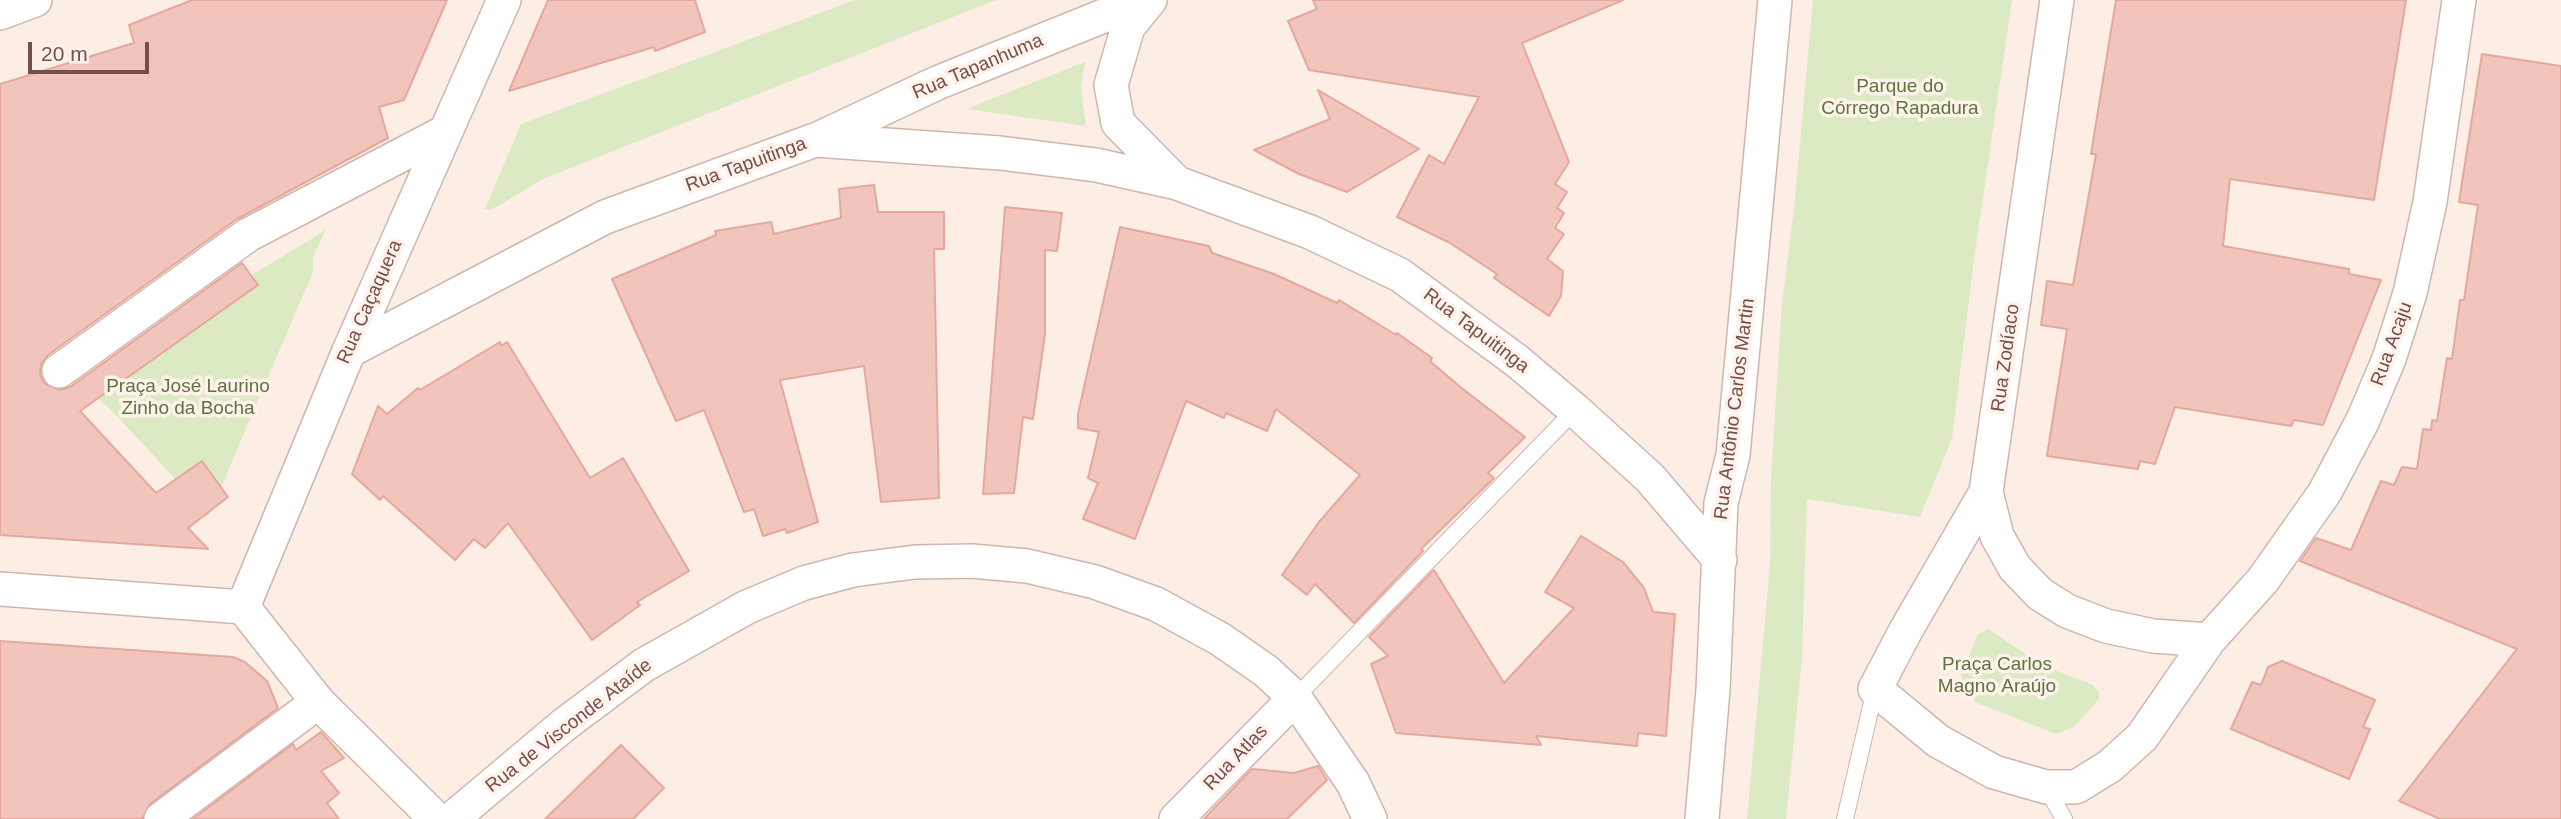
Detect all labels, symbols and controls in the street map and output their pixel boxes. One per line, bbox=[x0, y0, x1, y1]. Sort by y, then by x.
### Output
scale bar bbox=[32, 28, 152, 72]
street label: Rua Tapanhuma bbox=[909, 29, 1047, 105]
text: 20 m bbox=[41, 42, 88, 65]
park label: Parque do Córrego Rapadura bbox=[1821, 76, 1979, 120]
street label: Rua Tapuitinga bbox=[683, 133, 809, 197]
street label: Rua Caçaquera bbox=[333, 237, 407, 367]
street label: Rua Tapuitinga bbox=[1419, 284, 1533, 378]
street label: Rua Antônio Carlos Martin bbox=[1710, 297, 1760, 521]
street label: Rua Acaju bbox=[2366, 299, 2418, 389]
street label: Rua Zodíaco bbox=[1987, 303, 2025, 413]
park label: Praça José Laurino Zinho da Bocha bbox=[106, 376, 270, 420]
street label: Rua de Visconde Ataíde bbox=[481, 654, 657, 798]
park label: Praça Carlos Magno Araújo bbox=[1938, 654, 2056, 698]
street label: Rua Atlas bbox=[1199, 720, 1273, 796]

